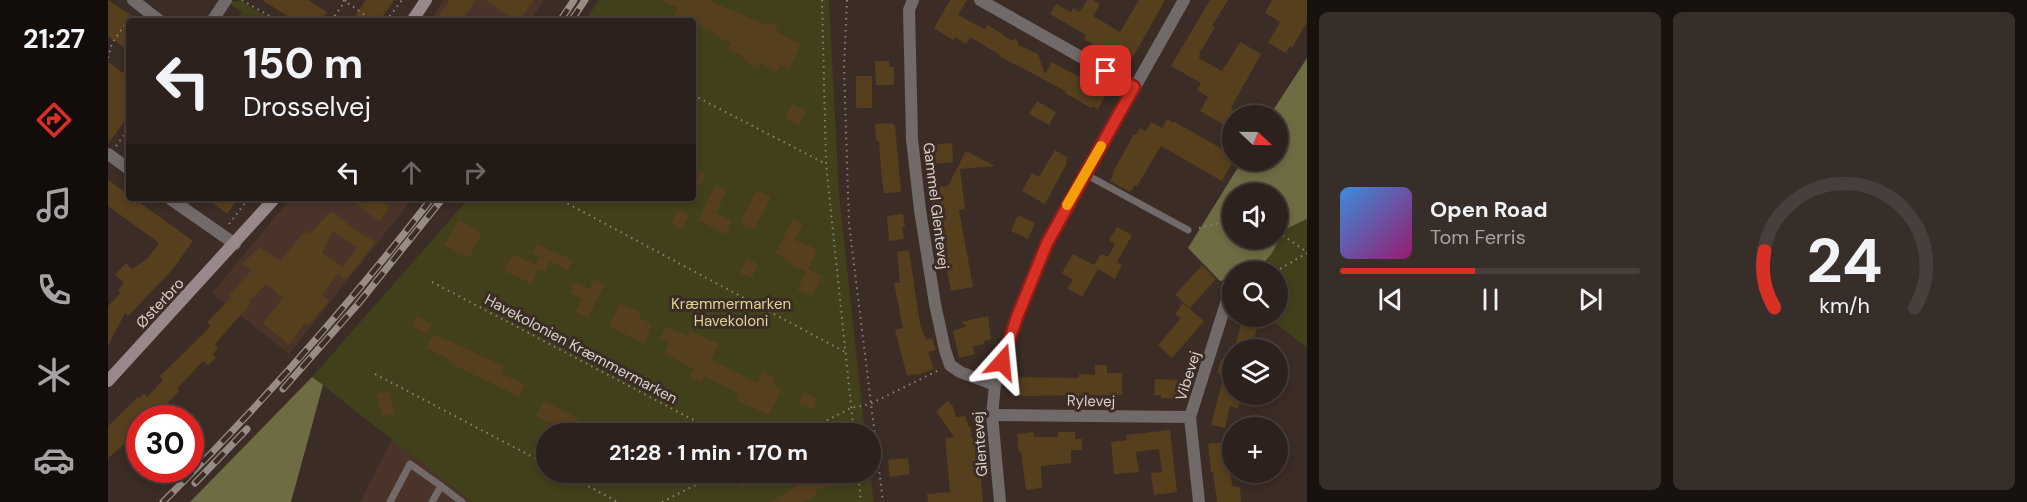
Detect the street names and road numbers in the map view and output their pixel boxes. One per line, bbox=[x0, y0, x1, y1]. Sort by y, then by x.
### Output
street label: Gammel Glentevej bbox=[918, 141, 954, 271]
street label: Østerbro bbox=[131, 273, 189, 333]
street label: Havekolonien Kræmmermarken bbox=[481, 290, 681, 408]
street label: Vibevej bbox=[1171, 349, 1205, 403]
street label: Rylevej bbox=[1067, 391, 1115, 411]
street label: Glentevej bbox=[968, 411, 992, 477]

